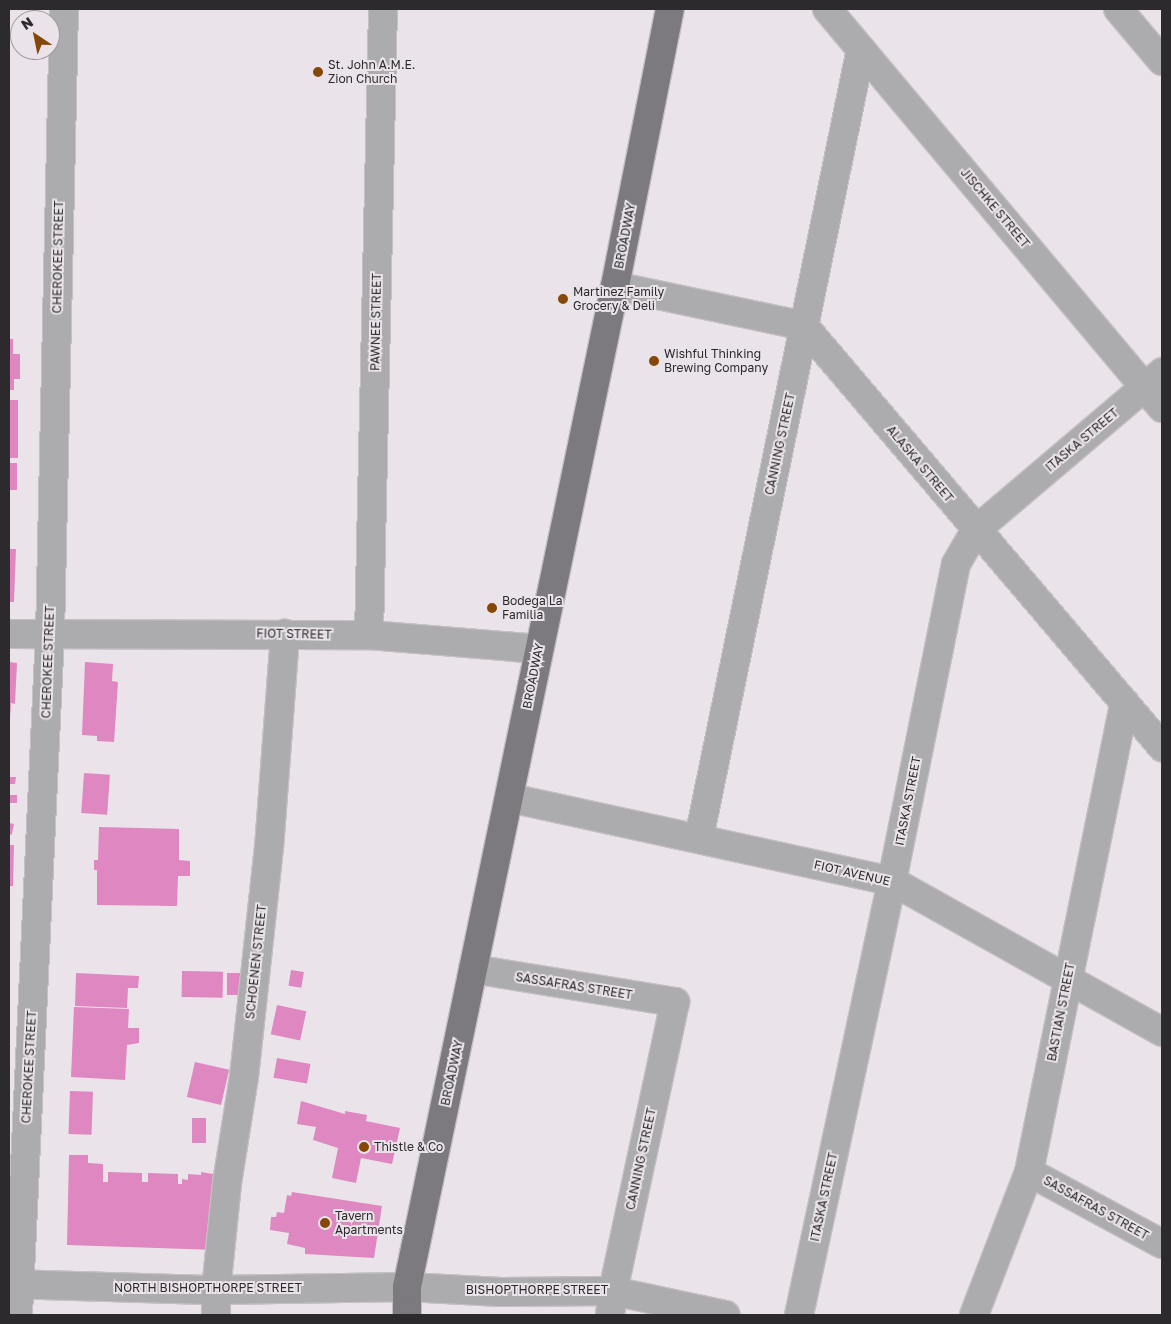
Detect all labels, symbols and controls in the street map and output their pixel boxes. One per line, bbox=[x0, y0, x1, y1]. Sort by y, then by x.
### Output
north arrow bbox=[10, 10, 60, 60]
text: N bbox=[18, 13, 36, 33]
place label: St. John A.M.E. Zion Church bbox=[328, 58, 415, 86]
marker: St. John A.M.E. Zion Church bbox=[312, 66, 324, 78]
street label: JISCHKE STREET bbox=[958, 165, 1032, 251]
street label: CHEROKEE STREET bbox=[50, 200, 66, 314]
street label: BROADWAY bbox=[612, 202, 638, 270]
street label: PAWNEE STREET bbox=[368, 273, 384, 371]
place label: Martinez Family Grocery & Deli bbox=[573, 285, 664, 313]
marker: Martinez Family Grocery & Deli bbox=[557, 293, 569, 305]
place label: Wishful Thinking Brewing Company bbox=[664, 347, 768, 375]
marker: Wishful Thinking Brewing Company bbox=[648, 355, 660, 367]
street label: CANNING STREET bbox=[762, 392, 798, 496]
street label: ITASKA STREET bbox=[1043, 405, 1121, 475]
street label: ALASKA STREET bbox=[884, 423, 956, 505]
place label: Bodega La Familia bbox=[502, 594, 562, 622]
marker: Bodega La Familia bbox=[486, 602, 498, 614]
street label: CHEROKEE STREET bbox=[39, 605, 57, 719]
street label: FIOT STREET bbox=[256, 626, 332, 642]
street label: BROADWAY bbox=[520, 642, 546, 710]
street label: ITASKA STREET bbox=[892, 755, 924, 847]
street label: FIOT AVENUE bbox=[813, 857, 891, 889]
street label: SCHOENEN STREET bbox=[243, 904, 269, 1020]
street label: BASTIAN STREET bbox=[1044, 962, 1078, 1062]
street label: SASSAFRAS STREET bbox=[515, 970, 633, 1002]
street label: CHEROKEE STREET bbox=[19, 1010, 39, 1124]
street label: BROADWAY bbox=[438, 1039, 466, 1107]
street label: CANNING STREET bbox=[623, 1107, 659, 1211]
place label: Thistle & Co bbox=[374, 1140, 443, 1154]
marker: Thistle & Co bbox=[358, 1141, 370, 1153]
street label: ITASKA STREET bbox=[808, 1151, 840, 1243]
street label: SASSAFRAS STREET bbox=[1041, 1173, 1151, 1243]
place label: Tavern Apartments bbox=[335, 1209, 403, 1237]
marker: Tavern Apartments bbox=[319, 1217, 331, 1229]
street label: NORTH BISHOPTHORPE STREET bbox=[114, 1281, 302, 1295]
street label: BISHOPTHORPE STREET bbox=[466, 1283, 608, 1297]

